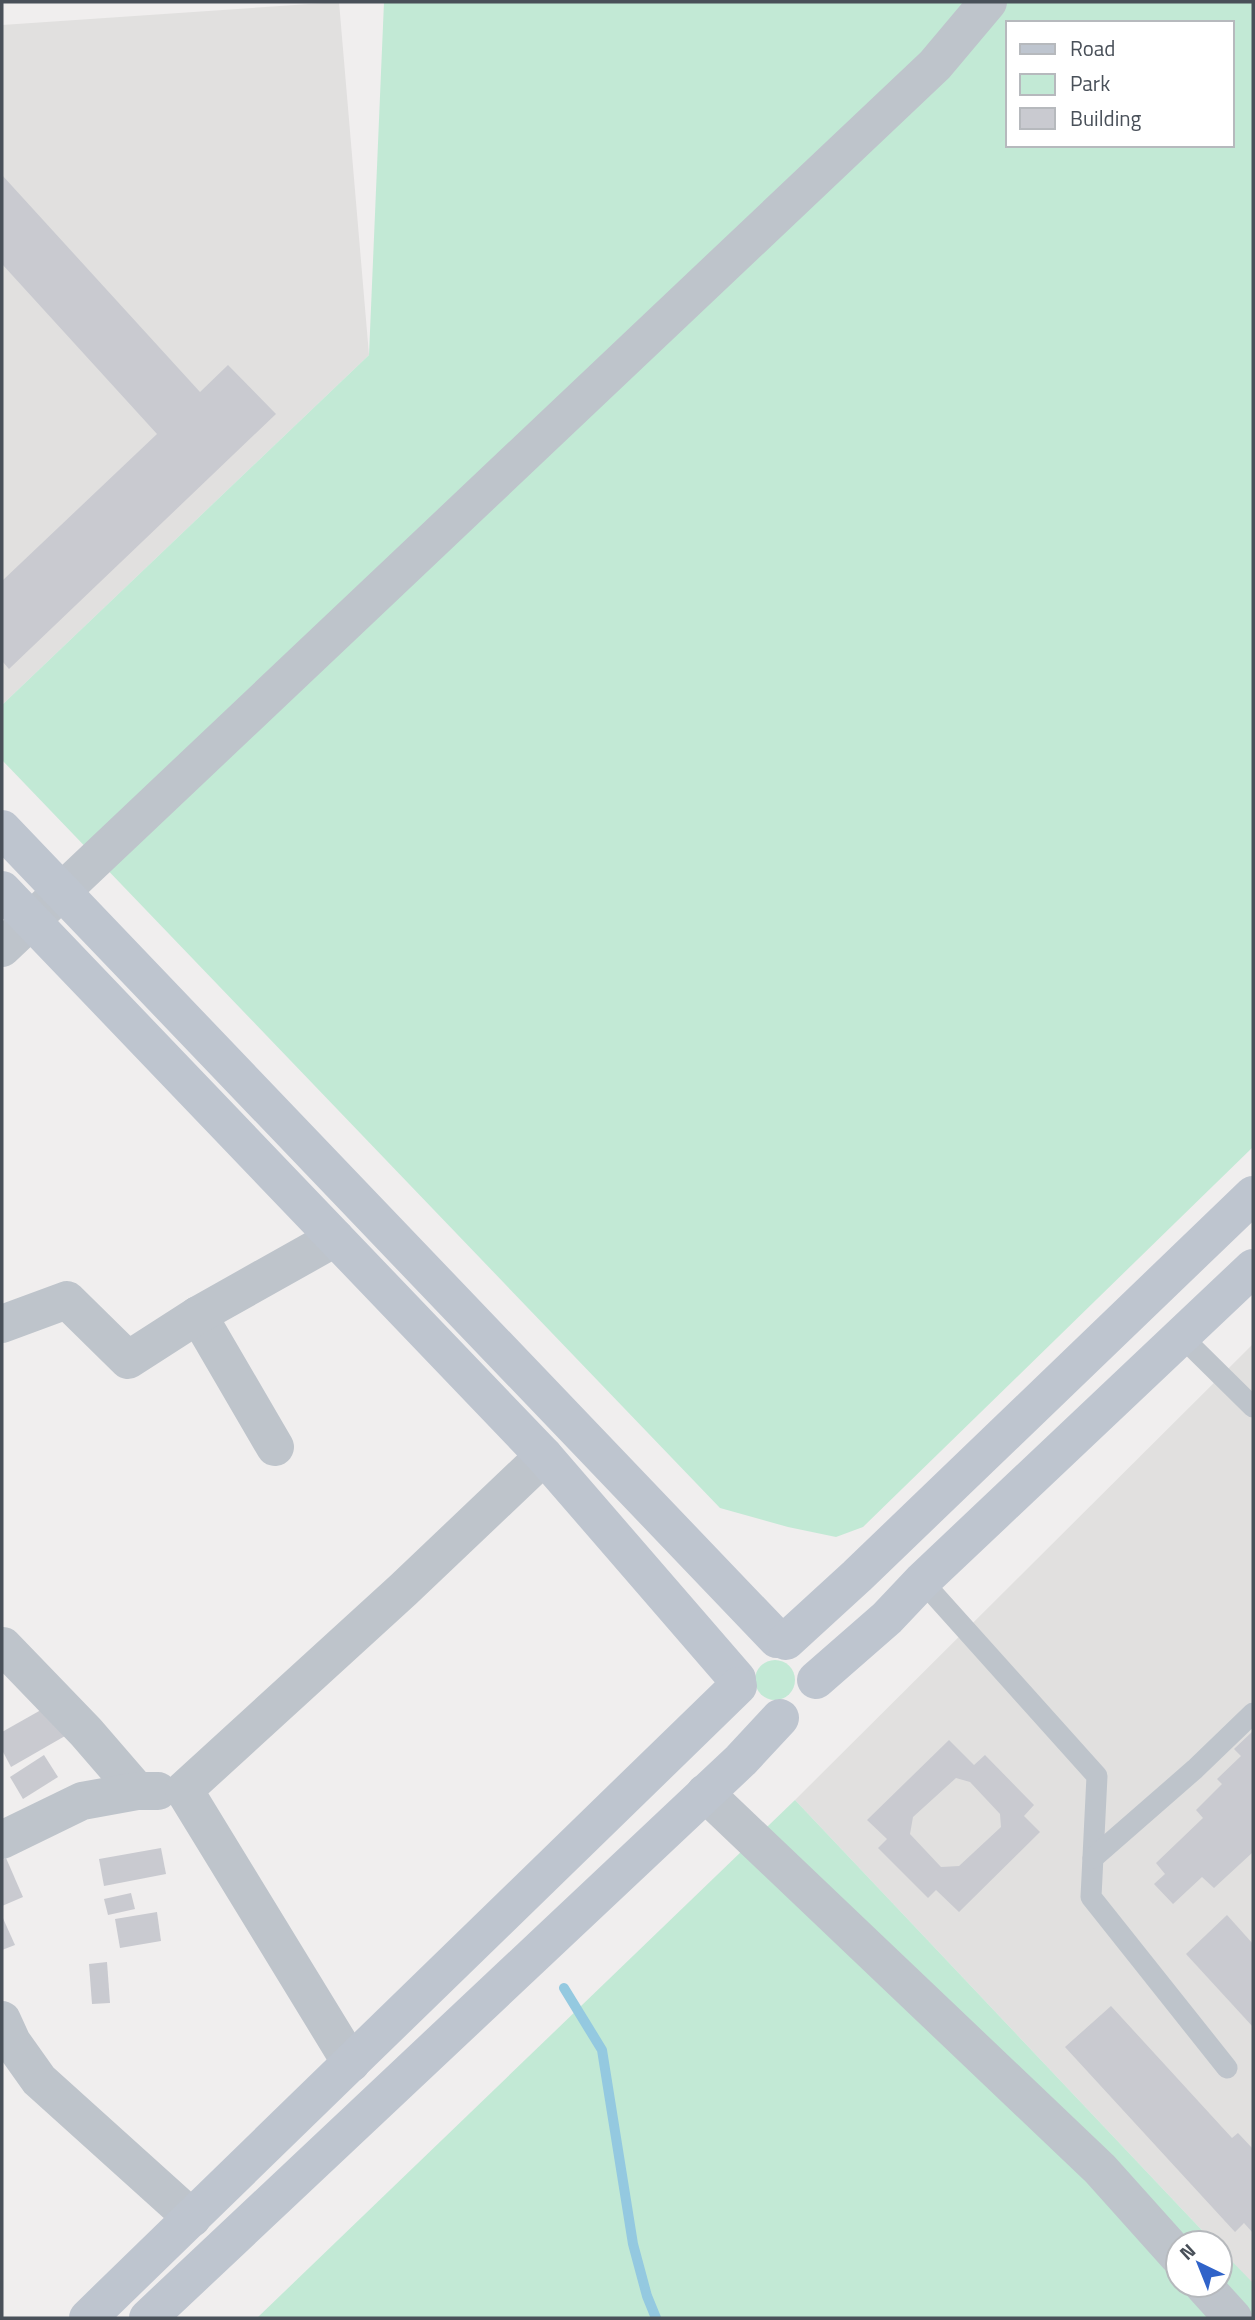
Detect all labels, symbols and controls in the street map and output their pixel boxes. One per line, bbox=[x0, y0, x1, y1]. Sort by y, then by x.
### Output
legend bbox=[1006, 21, 1234, 147]
text: Road bbox=[1070, 32, 1115, 64]
text: Park bbox=[1070, 67, 1110, 99]
text: Building bbox=[1070, 102, 1142, 134]
north arrow bbox=[1164, 2229, 1234, 2299]
text: N bbox=[1172, 2236, 1202, 2266]

